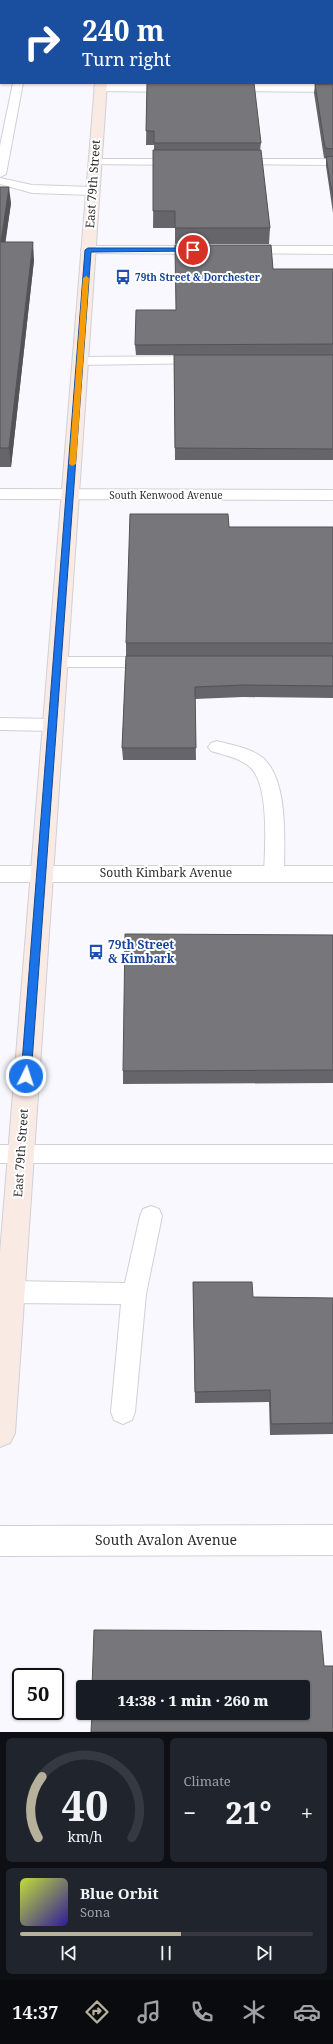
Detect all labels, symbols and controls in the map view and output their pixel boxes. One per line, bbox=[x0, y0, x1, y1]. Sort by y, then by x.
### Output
text: 240 m bbox=[82, 11, 164, 49]
icon: right bbox=[16, 16, 68, 68]
text: Turn right bbox=[82, 47, 171, 71]
street label: East 79th Street bbox=[81, 139, 104, 229]
pin bbox=[176, 233, 210, 267]
icon: arrive bbox=[182, 239, 204, 261]
bus stop icon: 79th Street & Dorchester bbox=[114, 268, 132, 286]
place label: 79th Street & Dorchester bbox=[135, 270, 261, 284]
street label: South Kenwood Avenue bbox=[109, 488, 223, 502]
street label: South Kimbark Avenue bbox=[100, 864, 232, 881]
place label: 79th Street & Kimbark bbox=[108, 936, 175, 967]
bus stop icon: 79th Street & Kimbark bbox=[87, 943, 105, 961]
position arrow bbox=[5, 1055, 47, 1097]
street label: East 79th Street bbox=[9, 1108, 32, 1198]
street label: South Avalon Avenue bbox=[95, 1530, 237, 1549]
speed limit sign: 50 bbox=[12, 1668, 64, 1720]
text: 14:38 · 1 min · 260 m bbox=[117, 1690, 269, 1710]
text: Climate bbox=[184, 1772, 231, 1790]
text: 40 bbox=[61, 1777, 108, 1833]
text: 21° bbox=[225, 1792, 271, 1833]
text: − bbox=[184, 1797, 196, 1827]
text: + bbox=[301, 1797, 313, 1827]
text: km/h bbox=[67, 1827, 102, 1846]
text: Blue Orbit bbox=[80, 1883, 159, 1903]
text: Sona bbox=[80, 1903, 110, 1921]
icon: previous bbox=[58, 1942, 80, 1964]
icon: pause bbox=[155, 1942, 177, 1964]
icon: next bbox=[253, 1942, 275, 1964]
icon: directions bbox=[83, 1998, 111, 2026]
icon: music bbox=[135, 1998, 163, 2026]
icon: phone bbox=[188, 1998, 216, 2026]
icon: climate bbox=[240, 1998, 268, 2026]
icon: car bbox=[293, 1998, 321, 2026]
text: 14:37 bbox=[12, 2000, 58, 2024]

